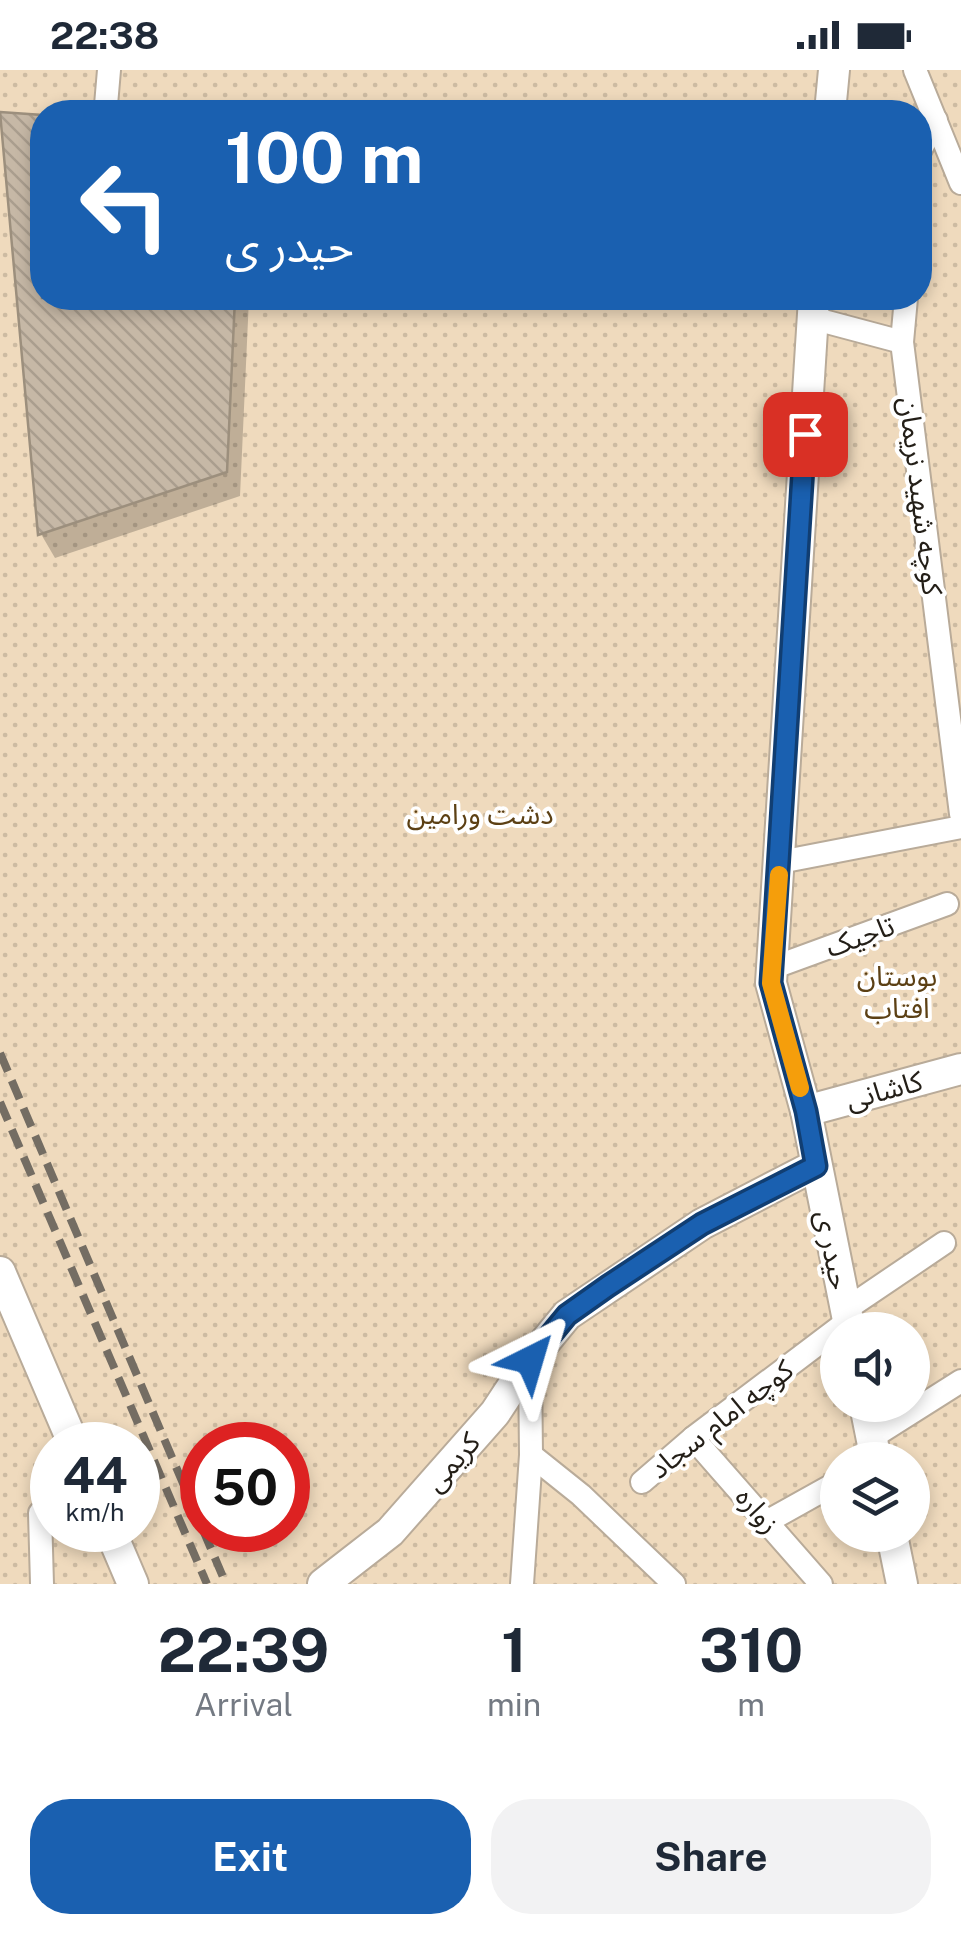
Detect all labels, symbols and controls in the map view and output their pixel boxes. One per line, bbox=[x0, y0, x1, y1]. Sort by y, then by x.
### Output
text: 22:38 bbox=[50, 13, 159, 58]
text: 100 m bbox=[225, 116, 423, 199]
icon: left bbox=[60, 140, 190, 270]
text: حیدر ی bbox=[225, 219, 354, 272]
pin bbox=[763, 392, 848, 477]
street label: کوچه شهید نریمان bbox=[891, 395, 950, 598]
icon: arrive bbox=[778, 407, 833, 462]
park label: دشت ورامین bbox=[406, 797, 554, 831]
street label: تاجیک bbox=[821, 908, 899, 963]
park label: بوستان افتاب bbox=[857, 959, 937, 1024]
street label: کاشانی bbox=[842, 1063, 926, 1117]
street label: حیدر ی bbox=[809, 1207, 857, 1293]
position arrow bbox=[478, 1308, 582, 1412]
map controls bbox=[820, 1312, 930, 1552]
button: sound bbox=[820, 1312, 930, 1422]
street label: کوچه امام سجاد bbox=[642, 1352, 802, 1489]
speed limit sign: 50 bbox=[180, 1422, 310, 1552]
street label: کریمی bbox=[417, 1425, 487, 1498]
button: layers bbox=[820, 1442, 930, 1552]
text: 44 bbox=[62, 1445, 128, 1504]
street label: زواره bbox=[729, 1480, 787, 1540]
text: km/h bbox=[66, 1497, 124, 1527]
text: 22:39 bbox=[158, 1615, 329, 1686]
text: 1 bbox=[501, 1615, 527, 1686]
text: 310 bbox=[699, 1615, 803, 1686]
text: Arrival bbox=[194, 1686, 293, 1723]
text: min bbox=[487, 1686, 541, 1723]
text: m bbox=[737, 1686, 765, 1723]
button: Exit bbox=[30, 1799, 471, 1914]
button: Share bbox=[491, 1799, 931, 1914]

